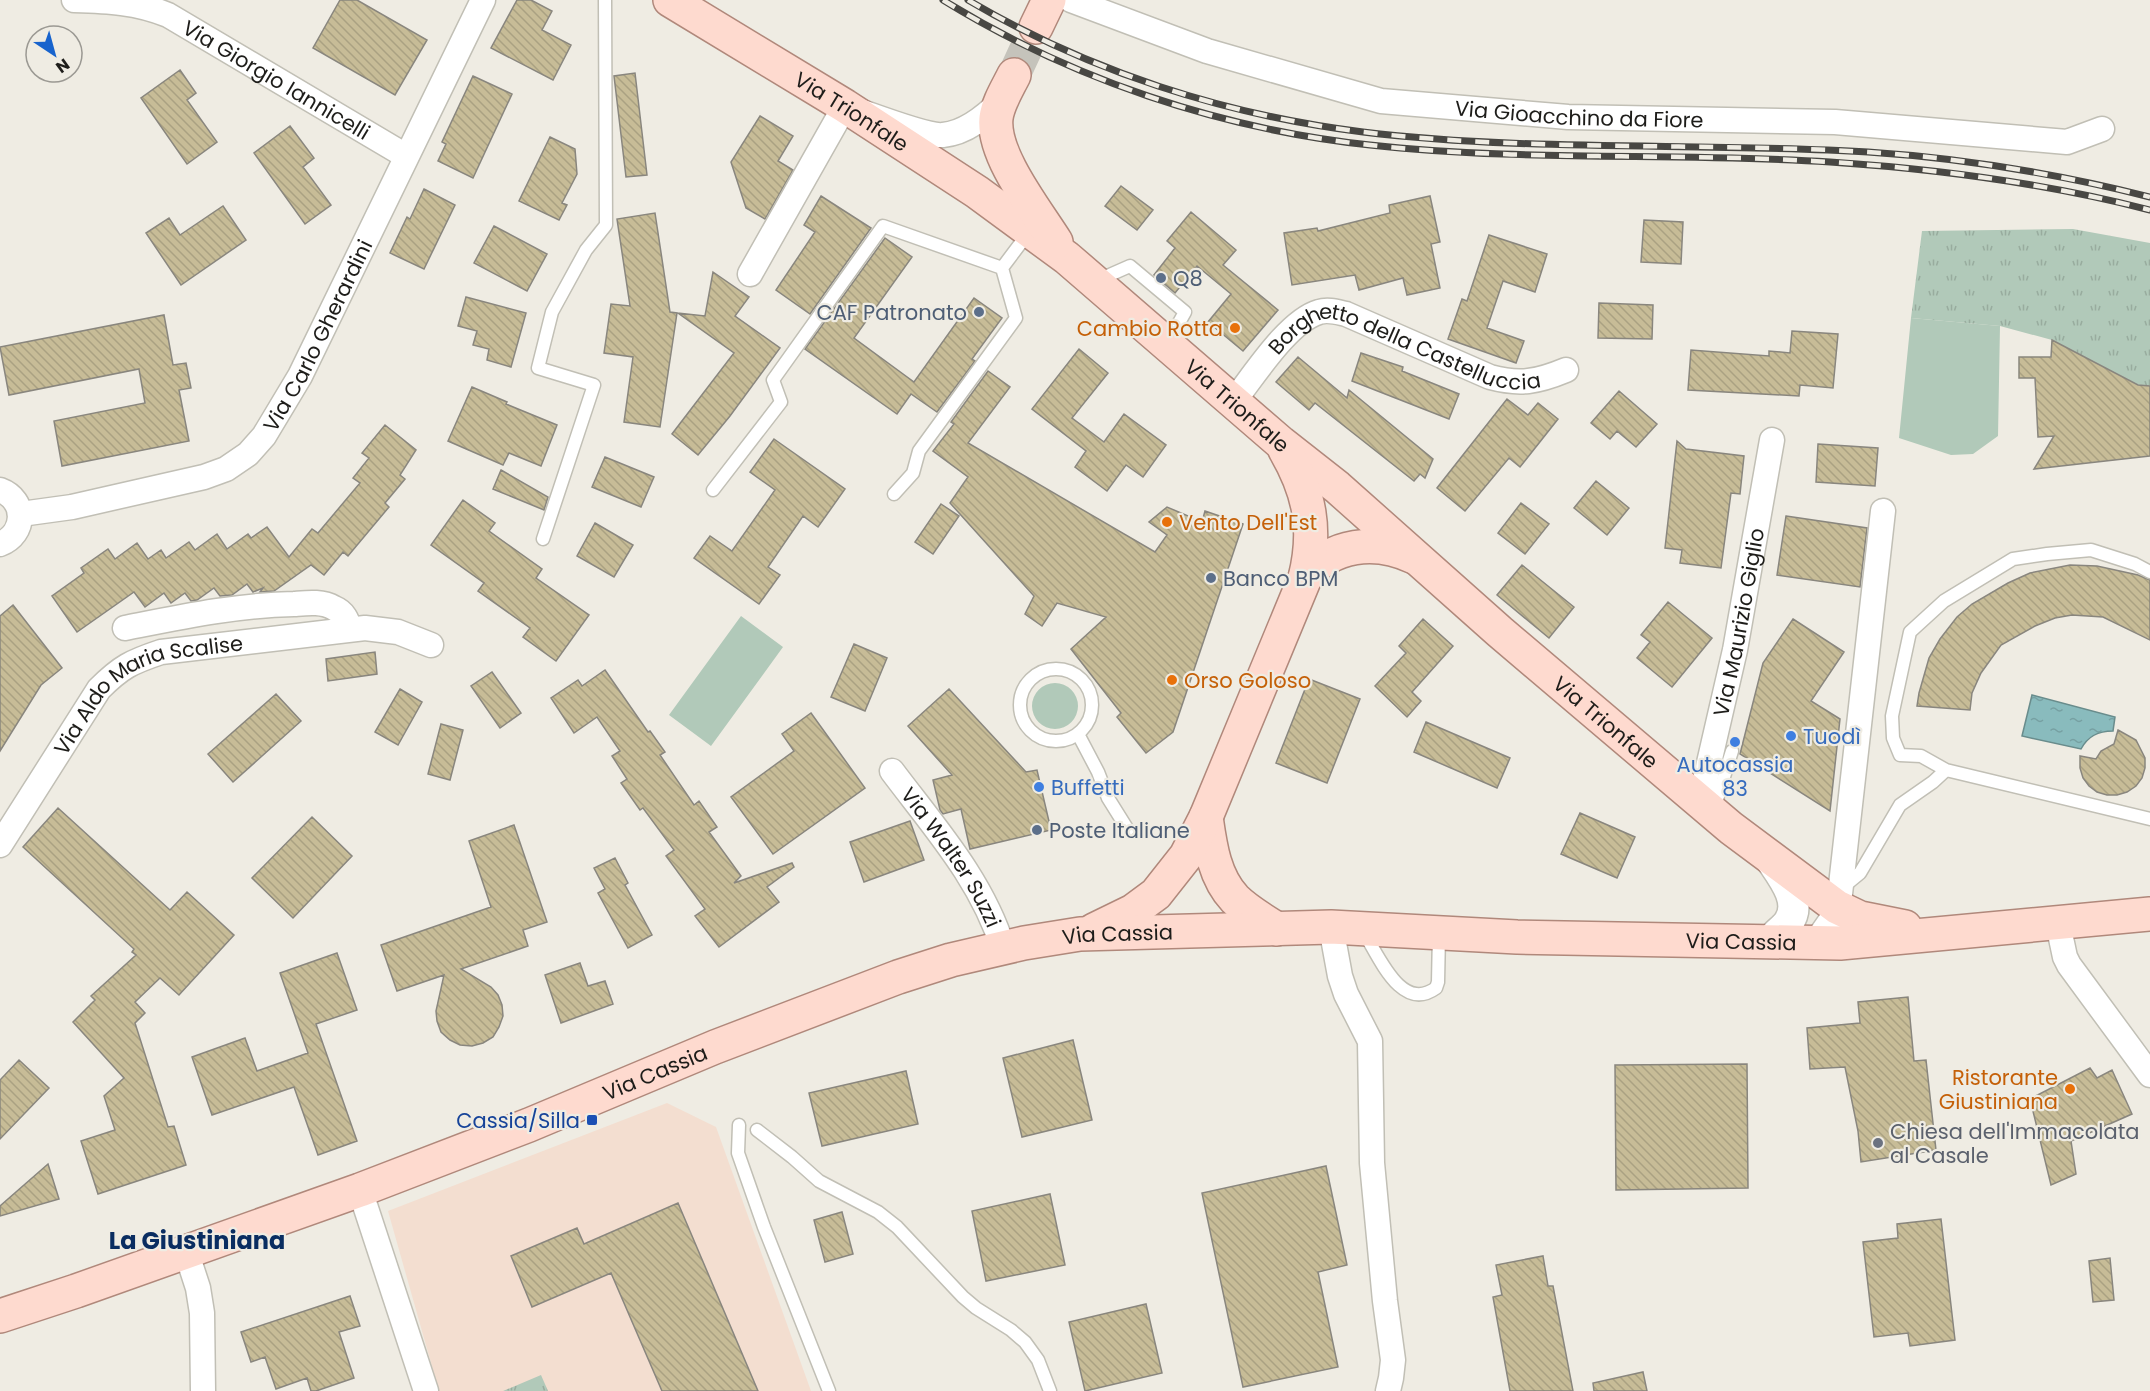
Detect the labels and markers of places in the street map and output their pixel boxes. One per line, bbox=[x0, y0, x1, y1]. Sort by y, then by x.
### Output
place label: Q8 bbox=[1173, 264, 1203, 293]
marker: Q8 bbox=[1154, 271, 1168, 285]
place label: CAF Patronato bbox=[816, 298, 967, 327]
marker: CAF Patronato bbox=[972, 305, 986, 319]
place label: Cambio Rotta bbox=[1077, 314, 1223, 343]
marker: Cambio Rotta bbox=[1228, 321, 1242, 335]
place label: Vento Dell'Est bbox=[1179, 508, 1317, 537]
marker: Vento Dell'Est bbox=[1160, 515, 1174, 529]
place label: Banco BPM bbox=[1223, 564, 1338, 593]
marker: Banco BPM bbox=[1204, 571, 1218, 585]
place label: Orso Goloso bbox=[1184, 666, 1311, 695]
marker: Orso Goloso bbox=[1165, 673, 1179, 687]
place label: Tuodì bbox=[1803, 722, 1861, 751]
marker: Tuodì bbox=[1784, 729, 1798, 743]
marker: Autocassia 83 bbox=[1728, 735, 1742, 749]
place label: Autocassia 83 bbox=[1677, 750, 1793, 803]
place label: Buffetti bbox=[1051, 773, 1125, 802]
marker: Buffetti bbox=[1032, 780, 1046, 794]
place label: Poste Italiane bbox=[1049, 816, 1190, 845]
marker: Poste Italiane bbox=[1030, 823, 1044, 837]
place label: Ristorante Giustiniana bbox=[1939, 1063, 2058, 1116]
marker: Ristorante Giustiniana bbox=[2063, 1082, 2077, 1096]
place label: Cassia/Silla bbox=[456, 1106, 580, 1135]
marker: Cassia/Silla bbox=[585, 1113, 599, 1127]
place label: Chiesa dell'Immacolata al Casale bbox=[1890, 1117, 2140, 1170]
marker: Chiesa dell'Immacolata al Casale bbox=[1871, 1136, 1885, 1150]

